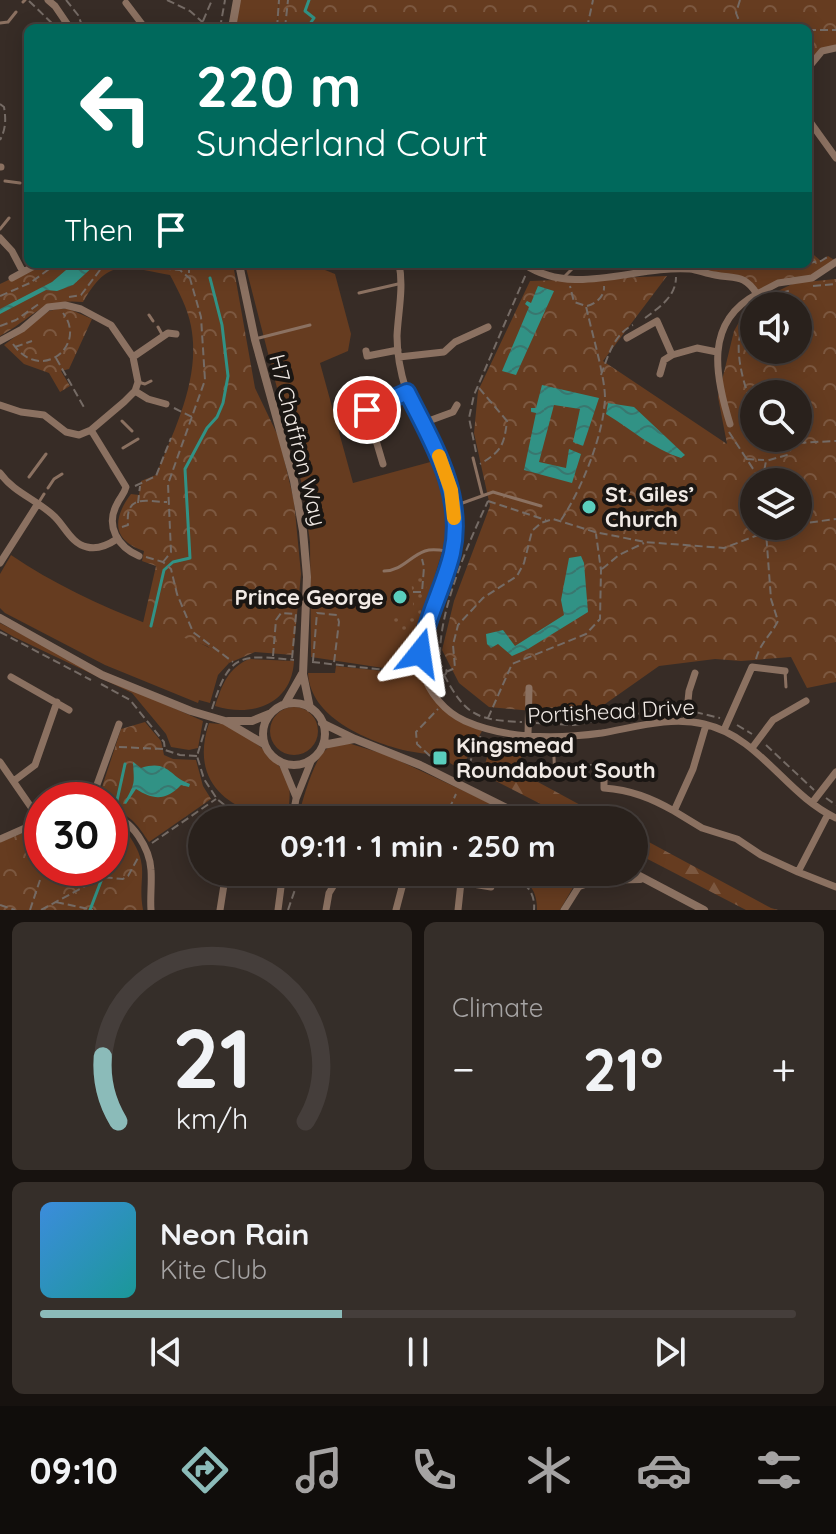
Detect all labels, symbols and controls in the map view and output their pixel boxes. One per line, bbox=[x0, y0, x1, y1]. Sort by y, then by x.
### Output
text: 220 m bbox=[196, 51, 361, 121]
icon: left bbox=[64, 56, 168, 160]
text: Sunderland Court bbox=[196, 120, 488, 165]
icon: arrive bbox=[149, 208, 193, 252]
text: Then bbox=[64, 211, 133, 249]
map controls bbox=[740, 292, 812, 540]
button: sound bbox=[740, 292, 812, 364]
street label: H7 Chaffron Way bbox=[263, 351, 333, 529]
pin bbox=[333, 376, 401, 444]
button: search bbox=[740, 380, 812, 452]
icon: arrive bbox=[345, 388, 389, 432]
button: layers bbox=[740, 468, 812, 540]
place label: St. Giles’ Church bbox=[605, 480, 695, 533]
marker: St. Giles’ Church bbox=[580, 498, 598, 516]
place label: Prince George bbox=[234, 583, 384, 611]
marker: Prince George bbox=[391, 588, 409, 606]
position arrow bbox=[378, 611, 462, 695]
street label: Portishead Drive bbox=[526, 693, 696, 729]
place label: Kingsmead Roundabout South bbox=[456, 731, 656, 784]
marker: Kingsmead Roundabout South bbox=[431, 749, 449, 767]
speed limit sign: 30 bbox=[24, 782, 128, 886]
text: 09:11 · 1 min · 250 m bbox=[280, 827, 556, 865]
text: Climate bbox=[452, 991, 543, 1024]
text: 21 bbox=[172, 1005, 252, 1109]
text: 21° bbox=[583, 1031, 664, 1106]
text: − bbox=[452, 1041, 475, 1096]
text: + bbox=[771, 1041, 796, 1096]
text: km/h bbox=[176, 1100, 248, 1136]
text: Neon Rain bbox=[160, 1215, 309, 1253]
text: Kite Club bbox=[160, 1253, 267, 1286]
icon: previous bbox=[144, 1330, 188, 1374]
icon: pause bbox=[396, 1330, 440, 1374]
icon: next bbox=[648, 1330, 692, 1374]
icon: directions bbox=[177, 1442, 233, 1498]
icon: music bbox=[291, 1442, 347, 1498]
icon: phone bbox=[406, 1442, 462, 1498]
icon: climate bbox=[521, 1442, 577, 1498]
icon: car bbox=[636, 1442, 692, 1498]
icon: filters bbox=[751, 1442, 807, 1498]
text: 09:10 bbox=[29, 1448, 118, 1493]

